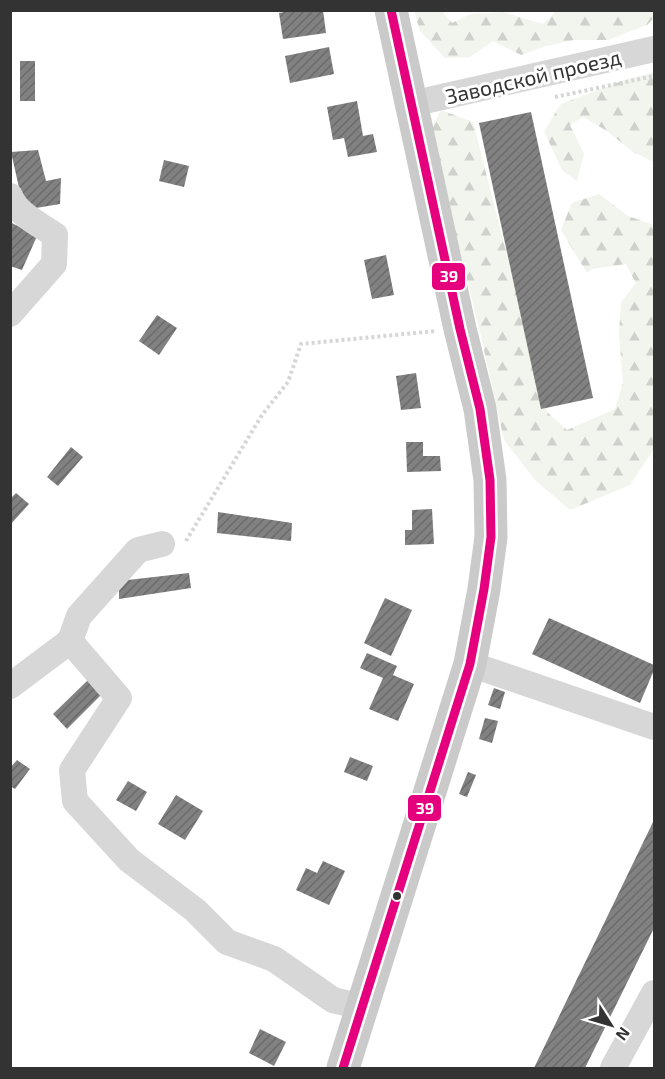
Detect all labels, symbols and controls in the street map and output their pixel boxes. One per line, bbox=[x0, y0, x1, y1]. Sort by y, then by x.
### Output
street label: Заводской проезд bbox=[443, 44, 623, 108]
line badge: 39 bbox=[431, 262, 466, 291]
text: 39 bbox=[440, 266, 458, 285]
line badge: 39 bbox=[407, 794, 442, 822]
text: 39 bbox=[416, 798, 434, 817]
unlabelled marker bbox=[391, 890, 403, 902]
north arrow bbox=[581, 995, 641, 1055]
text: N bbox=[612, 1024, 634, 1045]

